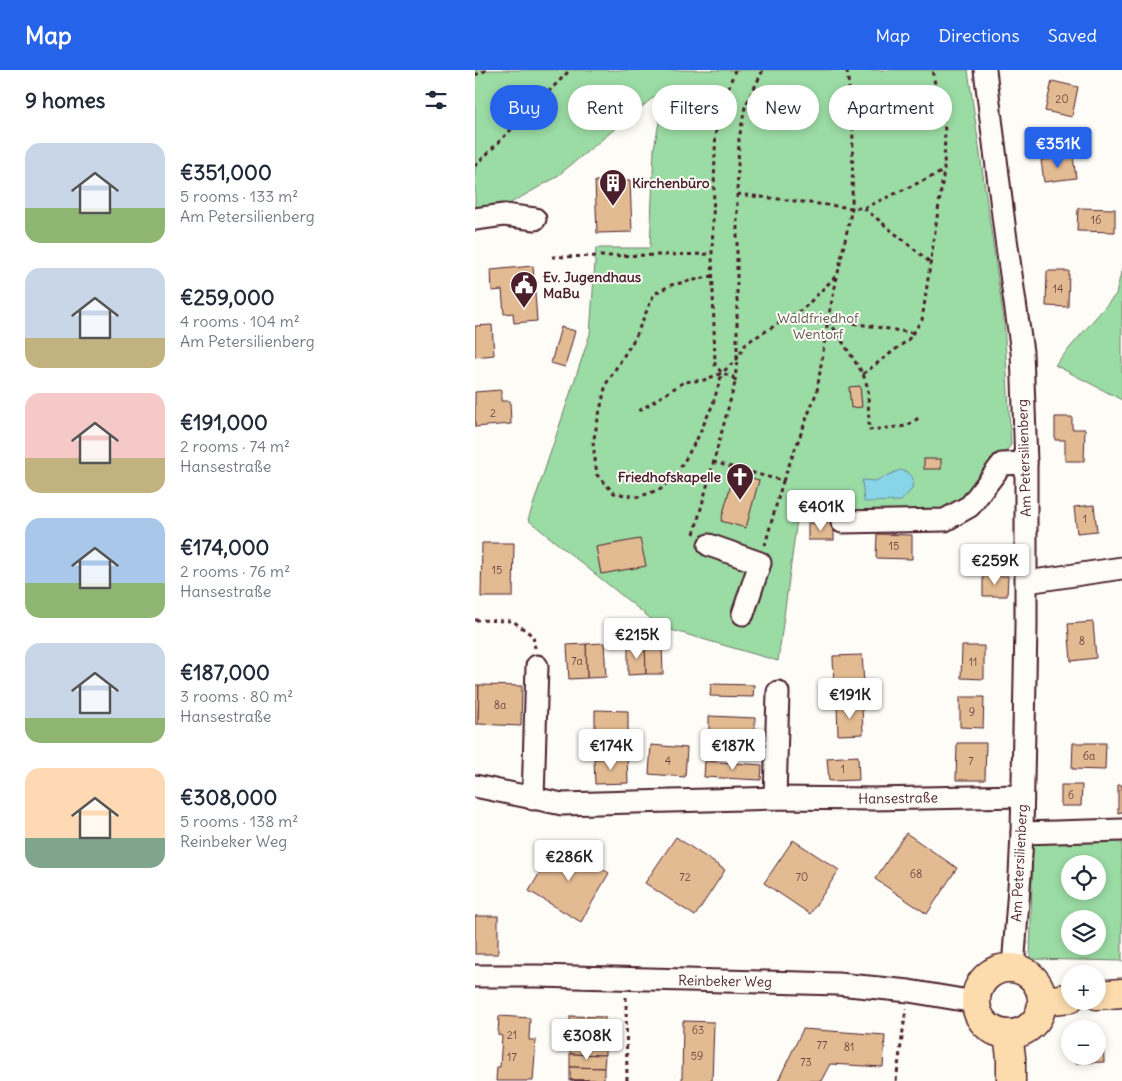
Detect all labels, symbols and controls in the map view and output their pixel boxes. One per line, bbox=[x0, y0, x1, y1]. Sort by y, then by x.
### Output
text: Map bbox=[25, 20, 72, 50]
text: Map bbox=[875, 24, 910, 47]
text: Directions bbox=[938, 24, 1020, 47]
text: Saved bbox=[1048, 24, 1097, 47]
chip: Buy bbox=[490, 85, 558, 130]
chip: Rent bbox=[568, 85, 642, 130]
chip: Filters bbox=[652, 85, 737, 130]
chip: New bbox=[747, 85, 819, 130]
chip: Apartment bbox=[829, 85, 952, 130]
icon: filters bbox=[422, 86, 450, 114]
text: 9 homes bbox=[25, 87, 105, 114]
house number: 20 bbox=[1055, 92, 1069, 106]
pin: €351K bbox=[1023, 126, 1093, 169]
text: €351K bbox=[1036, 133, 1080, 153]
text: €351,000 bbox=[180, 159, 272, 186]
icon: home bbox=[65, 163, 125, 223]
building icon: Kirchenbüro bbox=[598, 168, 628, 207]
place label: Kirchenbüro bbox=[632, 174, 710, 192]
text: 5 rooms · 133 m² bbox=[180, 186, 298, 206]
text: Am Petersilienberg bbox=[180, 206, 315, 226]
house number: 16 bbox=[1091, 213, 1101, 227]
place label: Ev. Jugendhaus MaBu bbox=[543, 268, 642, 302]
public building icon: Ev. Jugendhaus MaBu bbox=[509, 270, 539, 309]
house number: 14 bbox=[1053, 282, 1063, 296]
text: €259,000 bbox=[180, 284, 275, 311]
icon: home bbox=[65, 288, 125, 348]
park label: Waldfriedhof Wentorf bbox=[777, 309, 859, 343]
text: 4 rooms · 104 m² bbox=[180, 311, 300, 331]
text: Am Petersilienberg bbox=[180, 331, 315, 351]
street label: Am Petersilienberg bbox=[1013, 399, 1035, 517]
house number: 2 bbox=[490, 406, 496, 420]
text: €191,000 bbox=[180, 409, 268, 436]
icon: home bbox=[65, 413, 125, 473]
text: 2 rooms · 74 m² bbox=[180, 436, 290, 456]
text: Hansestraße bbox=[180, 456, 271, 476]
church icon: Friedhofskapelle bbox=[725, 462, 755, 501]
place label: Friedhofskapelle bbox=[618, 468, 721, 486]
pin: €401K bbox=[786, 490, 856, 532]
text: €401K bbox=[798, 496, 844, 516]
house number: 1 bbox=[1083, 512, 1087, 526]
text: €174,000 bbox=[180, 534, 269, 561]
icon: home bbox=[65, 538, 125, 598]
house number: 15 bbox=[889, 539, 899, 553]
pin: €259K bbox=[960, 544, 1030, 586]
text: €259K bbox=[971, 550, 1019, 570]
text: 2 rooms · 76 m² bbox=[180, 561, 290, 581]
house number: 15 bbox=[492, 563, 502, 577]
text: Hansestraße bbox=[180, 581, 271, 601]
pin: €215K bbox=[602, 618, 672, 660]
text: €215K bbox=[615, 624, 659, 644]
house number: 8 bbox=[1079, 634, 1085, 648]
house number: 7a bbox=[571, 654, 583, 668]
house number: 11 bbox=[969, 655, 977, 669]
text: €187,000 bbox=[180, 659, 270, 686]
icon: home bbox=[65, 663, 125, 723]
pin: €191K bbox=[815, 678, 885, 720]
text: €191K bbox=[829, 684, 871, 704]
text: 3 rooms · 80 m² bbox=[180, 686, 293, 706]
house number: 8a bbox=[494, 698, 506, 712]
house number: 9 bbox=[969, 705, 975, 719]
text: Hansestraße bbox=[180, 706, 271, 726]
pin: €174K bbox=[576, 728, 646, 771]
pin: €187K bbox=[698, 728, 768, 771]
text: €174K bbox=[589, 735, 633, 755]
text: €187K bbox=[711, 735, 755, 755]
house number: 6a bbox=[1083, 749, 1095, 763]
house number: 4 bbox=[665, 754, 671, 768]
house number: 7 bbox=[968, 754, 974, 768]
house number: 1 bbox=[841, 762, 845, 776]
text: €308,000 bbox=[180, 784, 277, 811]
icon: home bbox=[65, 788, 125, 848]
street label: Hansestraße bbox=[858, 788, 938, 808]
house number: 6 bbox=[1068, 788, 1074, 802]
street label: Am Petersilienberg bbox=[1007, 804, 1031, 922]
text: 5 rooms · 138 m² bbox=[180, 811, 298, 831]
text: Reinbeker Weg bbox=[180, 831, 287, 851]
pin: €286K bbox=[534, 840, 604, 882]
text: €286K bbox=[545, 846, 593, 866]
map controls bbox=[1061, 855, 1106, 1065]
button: locate bbox=[1061, 855, 1106, 900]
house number: 68 bbox=[910, 867, 922, 881]
house number: 72 bbox=[679, 870, 691, 884]
house number: 70 bbox=[796, 870, 808, 884]
button: layers bbox=[1061, 910, 1106, 955]
button: + bbox=[1061, 965, 1106, 1010]
street label: Reinbeker Weg bbox=[678, 971, 772, 991]
pin: €308K bbox=[552, 1018, 622, 1061]
button: − bbox=[1061, 1020, 1106, 1065]
house number: 63 bbox=[692, 1023, 704, 1037]
text: €308K bbox=[562, 1025, 612, 1045]
house number: 21 bbox=[507, 1028, 517, 1042]
house number: 77 bbox=[817, 1038, 828, 1052]
house number: 81 bbox=[844, 1040, 854, 1054]
house number: 59 bbox=[691, 1049, 703, 1063]
house number: 17 bbox=[507, 1050, 517, 1064]
house number: 73 bbox=[800, 1055, 812, 1069]

